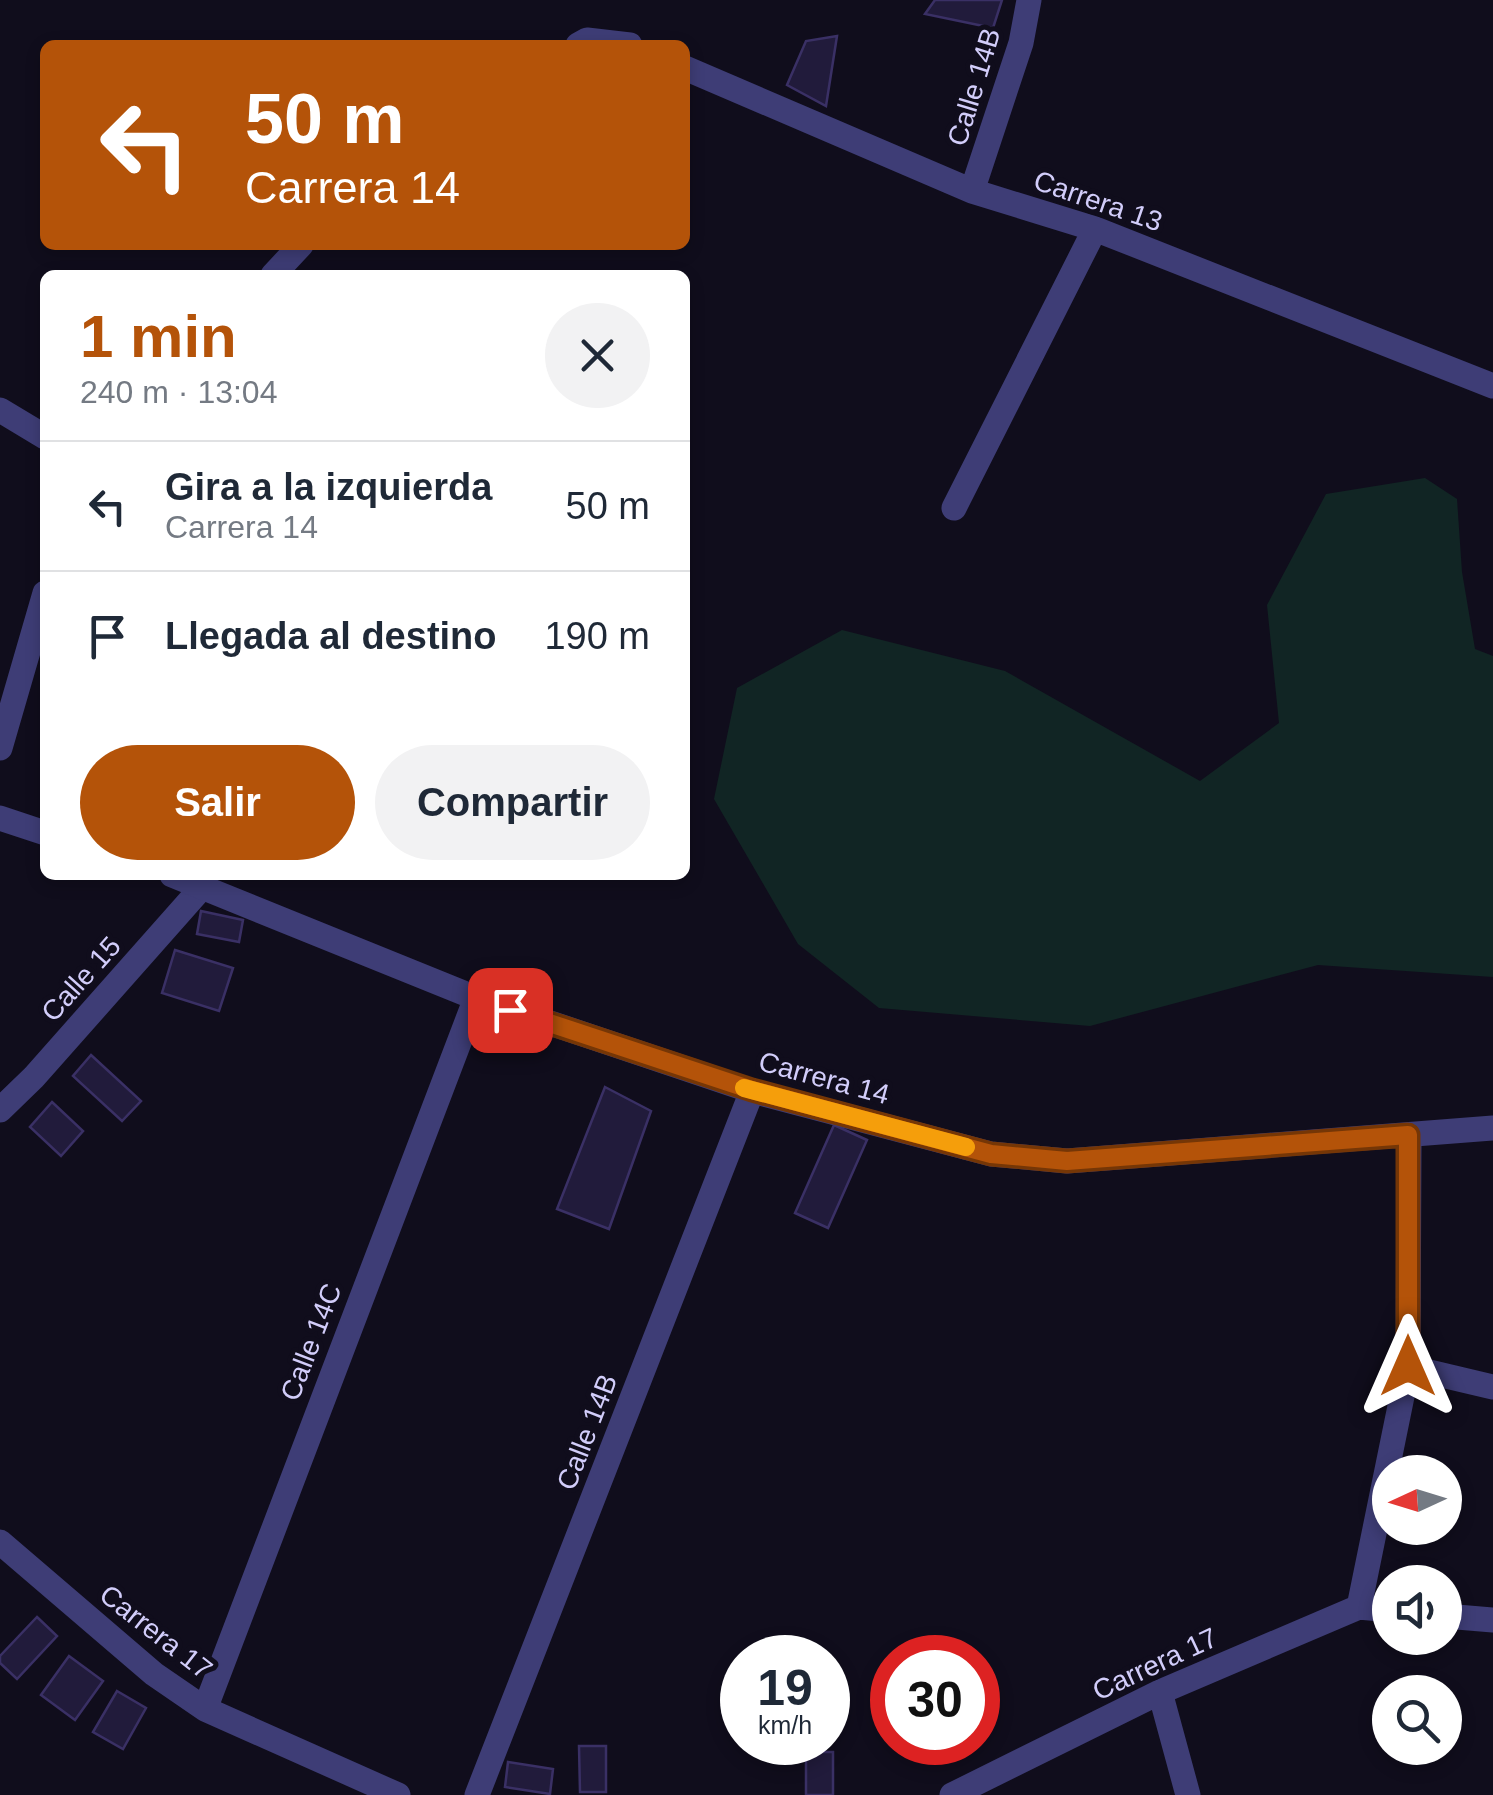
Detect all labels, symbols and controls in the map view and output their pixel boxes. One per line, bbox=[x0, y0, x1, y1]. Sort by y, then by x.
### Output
street label: Calle 14B bbox=[941, 24, 1007, 150]
icon: left bbox=[80, 80, 210, 210]
text: 50 m bbox=[245, 80, 405, 158]
text: Carrera 14 bbox=[245, 162, 460, 213]
street label: Carrera 13 bbox=[1030, 165, 1166, 237]
text: 1 min bbox=[80, 303, 237, 370]
button: close bbox=[545, 303, 650, 408]
text: 240 m · 13:04 bbox=[80, 374, 277, 410]
text: Gira a la izquierda bbox=[165, 466, 492, 508]
icon: left bbox=[80, 479, 135, 534]
text: 50 m bbox=[566, 485, 650, 527]
text: Carrera 14 bbox=[165, 509, 318, 545]
icon: arrive bbox=[80, 609, 135, 664]
text: Llegada al destino bbox=[165, 615, 497, 657]
text: 190 m bbox=[544, 615, 650, 657]
button: Salir bbox=[80, 745, 355, 860]
button: Compartir bbox=[375, 745, 650, 860]
street label: Calle 15 bbox=[35, 930, 127, 1028]
pin bbox=[468, 968, 553, 1053]
icon: arrive bbox=[483, 983, 538, 1038]
street label: Carrera 14 bbox=[755, 1046, 893, 1110]
street label: Calle 14C bbox=[274, 1279, 348, 1405]
position arrow bbox=[1356, 1314, 1460, 1418]
street label: Calle 14B bbox=[551, 1370, 623, 1494]
north arrow bbox=[1372, 1455, 1462, 1545]
map controls bbox=[1372, 1455, 1462, 1765]
button: sound bbox=[1372, 1565, 1462, 1655]
street label: Carrera 17 bbox=[94, 1579, 218, 1685]
street label: Carrera 17 bbox=[1088, 1622, 1222, 1706]
speed limit sign: 30 bbox=[870, 1635, 1000, 1765]
text: 19 bbox=[757, 1660, 813, 1716]
button: search bbox=[1372, 1675, 1462, 1765]
text: km/h bbox=[758, 1711, 812, 1739]

